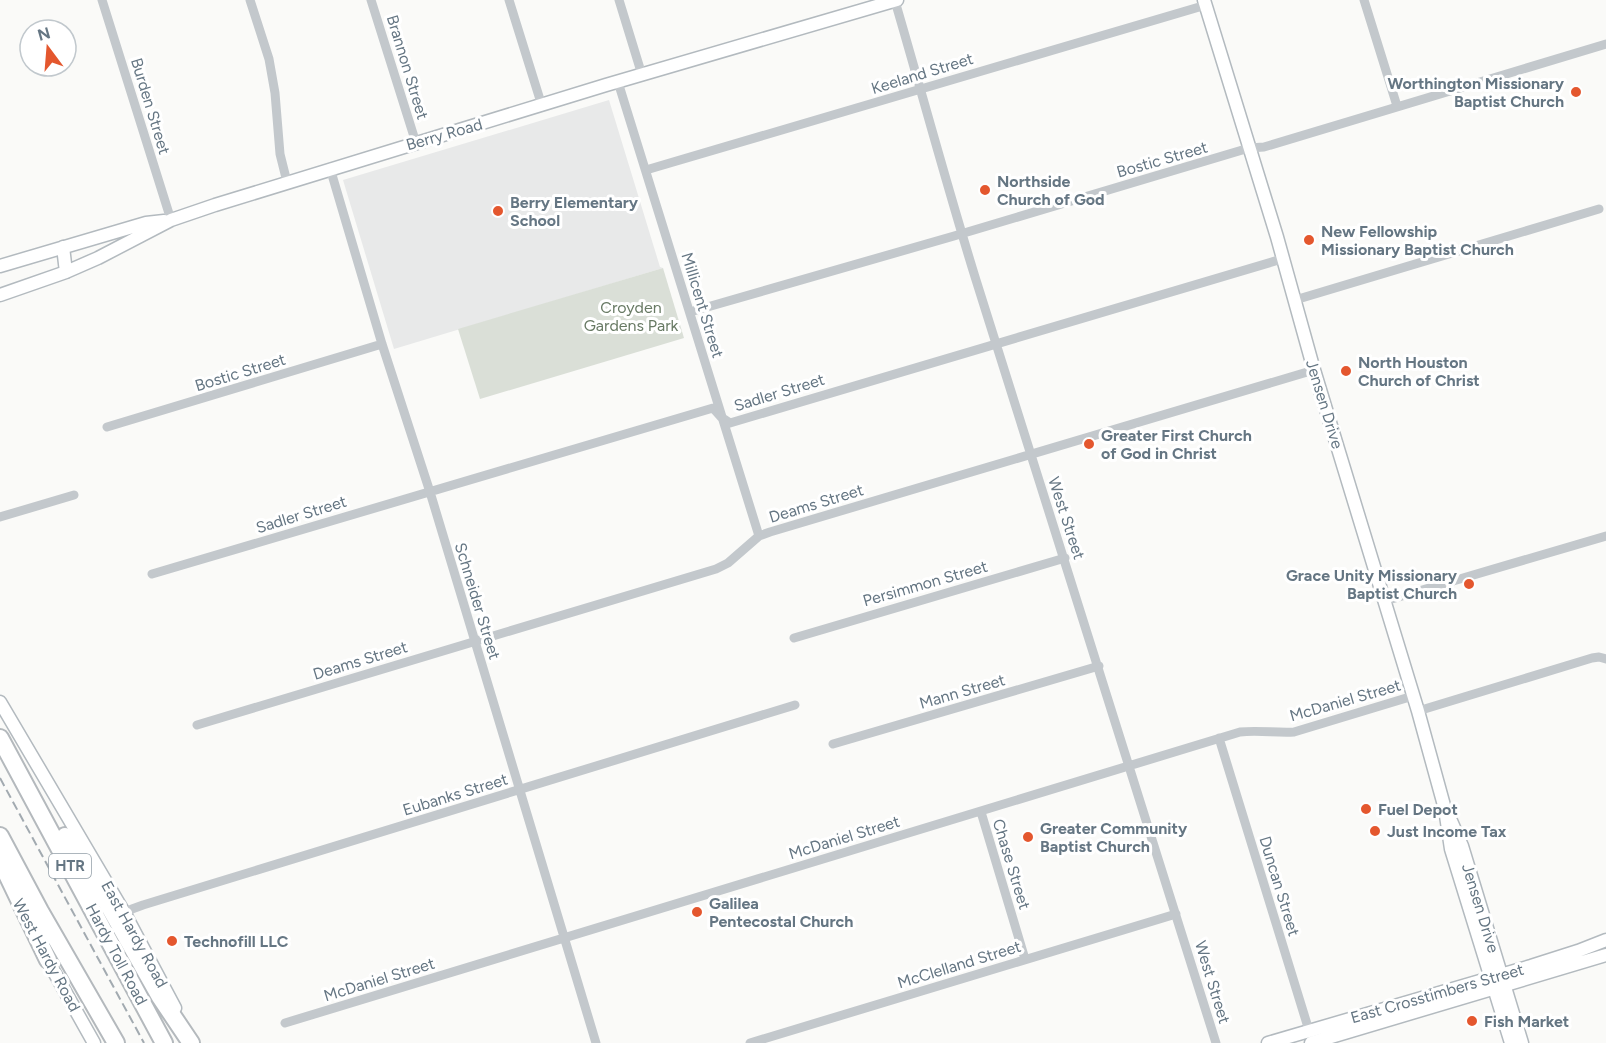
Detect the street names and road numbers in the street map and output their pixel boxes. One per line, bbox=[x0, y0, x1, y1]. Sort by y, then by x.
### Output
street label: Brannon Street bbox=[383, 13, 432, 122]
street label: Keeland Street bbox=[869, 49, 976, 98]
street label: Burden Street bbox=[127, 56, 174, 157]
street label: Berry Road bbox=[404, 115, 485, 154]
street label: Bostic Street bbox=[1114, 137, 1210, 182]
street label: Millicent Street bbox=[677, 250, 728, 360]
street label: Bostic Street bbox=[193, 350, 288, 395]
street label: Jensen Drive bbox=[1302, 357, 1347, 451]
street label: Sadler Street bbox=[732, 370, 827, 415]
street label: West Street bbox=[1044, 474, 1089, 562]
street label: Deams Street bbox=[767, 480, 866, 527]
street label: Sadler Street bbox=[254, 492, 349, 537]
street label: Schneider Street bbox=[451, 540, 504, 662]
street label: Persimmon Street bbox=[861, 557, 990, 610]
street label: Deams Street bbox=[311, 637, 410, 684]
street label: Mann Street bbox=[917, 670, 1007, 713]
street label: McDaniel Street bbox=[1287, 675, 1403, 725]
street label: Eubanks Street bbox=[400, 769, 510, 819]
street label: McDaniel Street bbox=[786, 812, 902, 863]
street label: Chase Street bbox=[989, 817, 1034, 912]
street label: Duncan Street bbox=[1255, 834, 1304, 938]
road number: HTR bbox=[49, 854, 91, 878]
street label: Jensen Drive bbox=[1458, 861, 1503, 955]
street label: East Hardy Road bbox=[97, 877, 172, 991]
street label: West Hardy Road bbox=[9, 896, 84, 1015]
street label: Hardy Toll Road bbox=[82, 900, 151, 1008]
street label: McClelland Street bbox=[895, 937, 1023, 992]
street label: West Street bbox=[1191, 938, 1234, 1026]
street label: McDaniel Street bbox=[321, 954, 437, 1005]
street label: East Crosstimbers Street bbox=[1348, 960, 1526, 1027]

